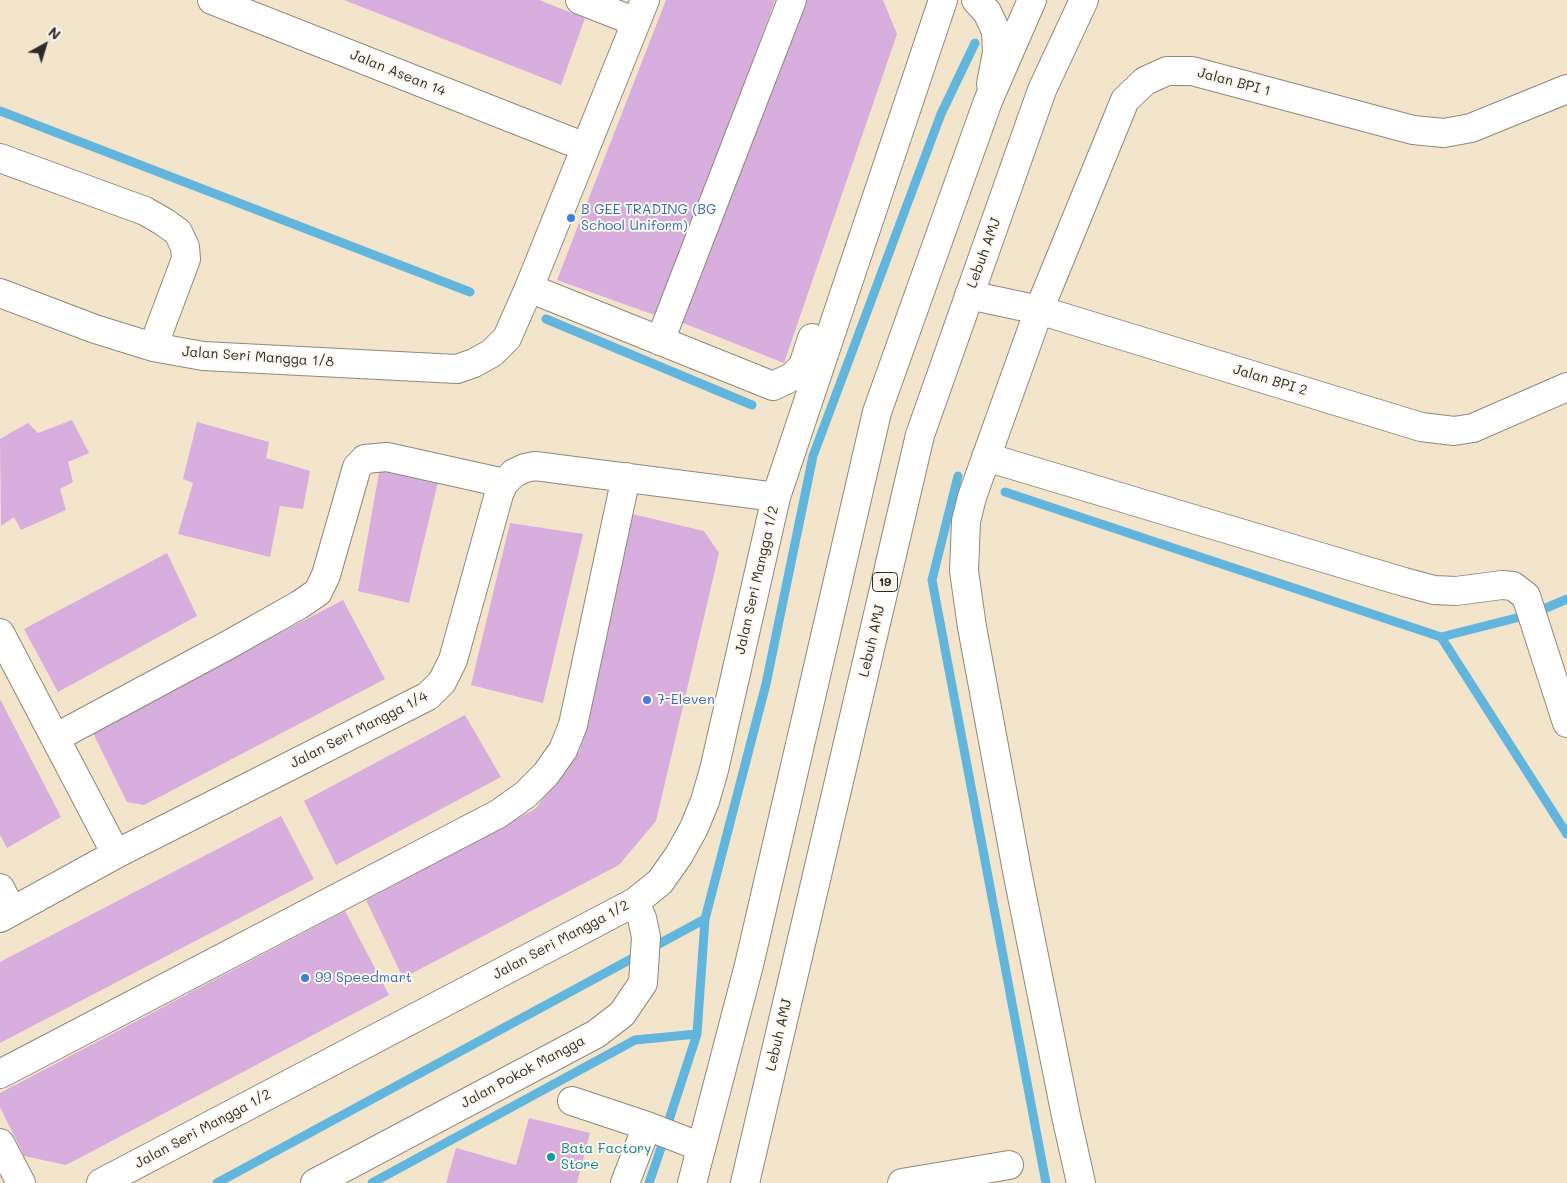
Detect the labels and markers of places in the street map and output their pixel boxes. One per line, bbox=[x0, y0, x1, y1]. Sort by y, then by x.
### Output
place label: B GEE TRADING (BG School Uniform) bbox=[581, 202, 716, 234]
marker: B GEE TRADING (BG School Uniform) bbox=[565, 212, 577, 224]
place label: 7-Eleven bbox=[657, 692, 715, 708]
marker: 7-Eleven bbox=[641, 694, 653, 706]
place label: 99 Speedmart bbox=[315, 970, 412, 986]
marker: 99 Speedmart bbox=[299, 972, 311, 984]
place label: Bata Factory Store bbox=[561, 1141, 651, 1174]
marker: Bata Factory Store bbox=[545, 1151, 557, 1163]

